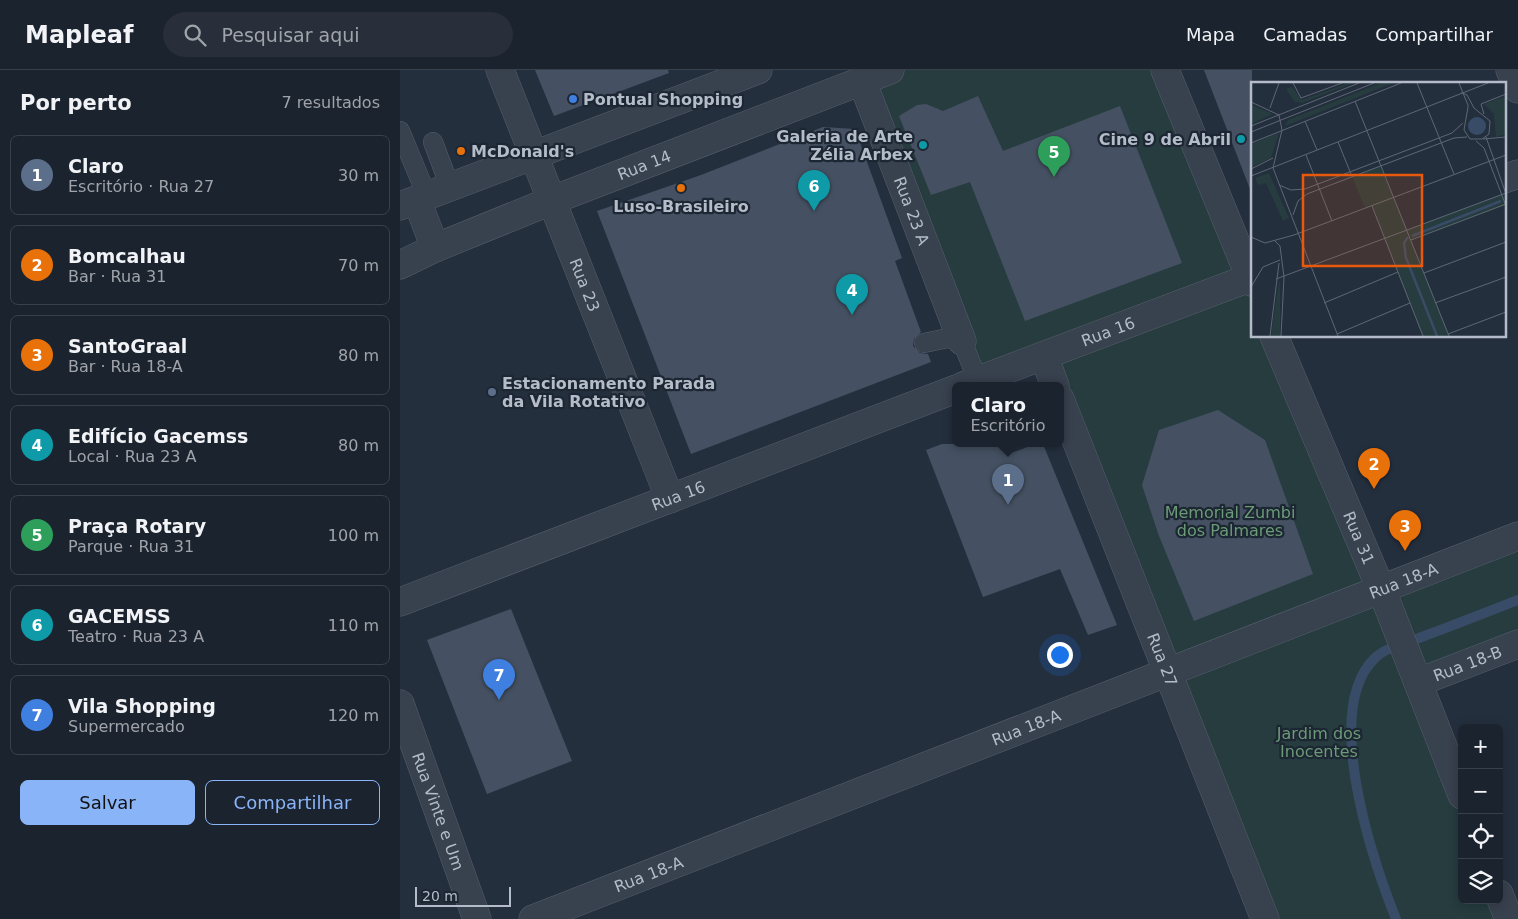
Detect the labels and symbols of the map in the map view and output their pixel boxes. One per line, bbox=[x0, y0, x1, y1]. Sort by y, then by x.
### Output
inset map bbox=[1251, 82, 1506, 338]
place label: Pontual Shopping bbox=[583, 90, 743, 109]
marker: Pontual Shopping bbox=[567, 93, 579, 105]
place label: Galeria de Arte Zélia Arbex bbox=[776, 127, 914, 164]
place label: Cine 9 de Abril bbox=[1099, 130, 1231, 149]
marker: Cine 9 de Abril bbox=[1235, 133, 1247, 145]
pin: 5 bbox=[1038, 136, 1070, 177]
marker: Galeria de Arte Zélia Arbex bbox=[917, 139, 929, 151]
place label: McDonald's bbox=[471, 142, 574, 161]
marker: McDonald's bbox=[455, 145, 467, 157]
street label: Rua 14 bbox=[615, 146, 674, 184]
pin: 6 bbox=[798, 170, 830, 211]
street label: Rua 23 A bbox=[890, 174, 934, 248]
marker: Luso-Brasileiro bbox=[675, 182, 687, 194]
place label: Luso-Brasileiro bbox=[613, 197, 749, 216]
street label: Rua 23 bbox=[566, 255, 604, 314]
pin: 4 bbox=[836, 274, 868, 315]
street label: Rua 16 bbox=[1079, 313, 1137, 350]
place label: Estacionamento Parada da Vila Rotativo bbox=[502, 374, 715, 411]
marker: Estacionamento Parada da Vila Rotativo bbox=[486, 386, 498, 398]
pin: 2 bbox=[1358, 448, 1390, 489]
pin: 1 bbox=[992, 464, 1024, 505]
street label: Rua 16 bbox=[649, 477, 708, 514]
park label: Memorial Zumbi dos Palmares bbox=[1165, 503, 1295, 540]
street label: Rua 31 bbox=[1340, 508, 1379, 567]
pin: 3 bbox=[1389, 510, 1421, 551]
street label: Rua 18-A bbox=[1366, 559, 1441, 602]
street label: Rua 27 bbox=[1144, 630, 1182, 689]
your location bbox=[1047, 642, 1073, 668]
street label: Rua 18-B bbox=[1431, 642, 1505, 685]
pin: 7 bbox=[483, 659, 515, 700]
street label: Rua 18-A bbox=[989, 705, 1063, 749]
park label: Jardim dos Inocentes bbox=[1276, 724, 1361, 761]
street label: Rua Vinte e Um bbox=[409, 750, 468, 873]
street label: Rua 18-A bbox=[611, 852, 686, 896]
scale bar bbox=[415, 884, 511, 907]

